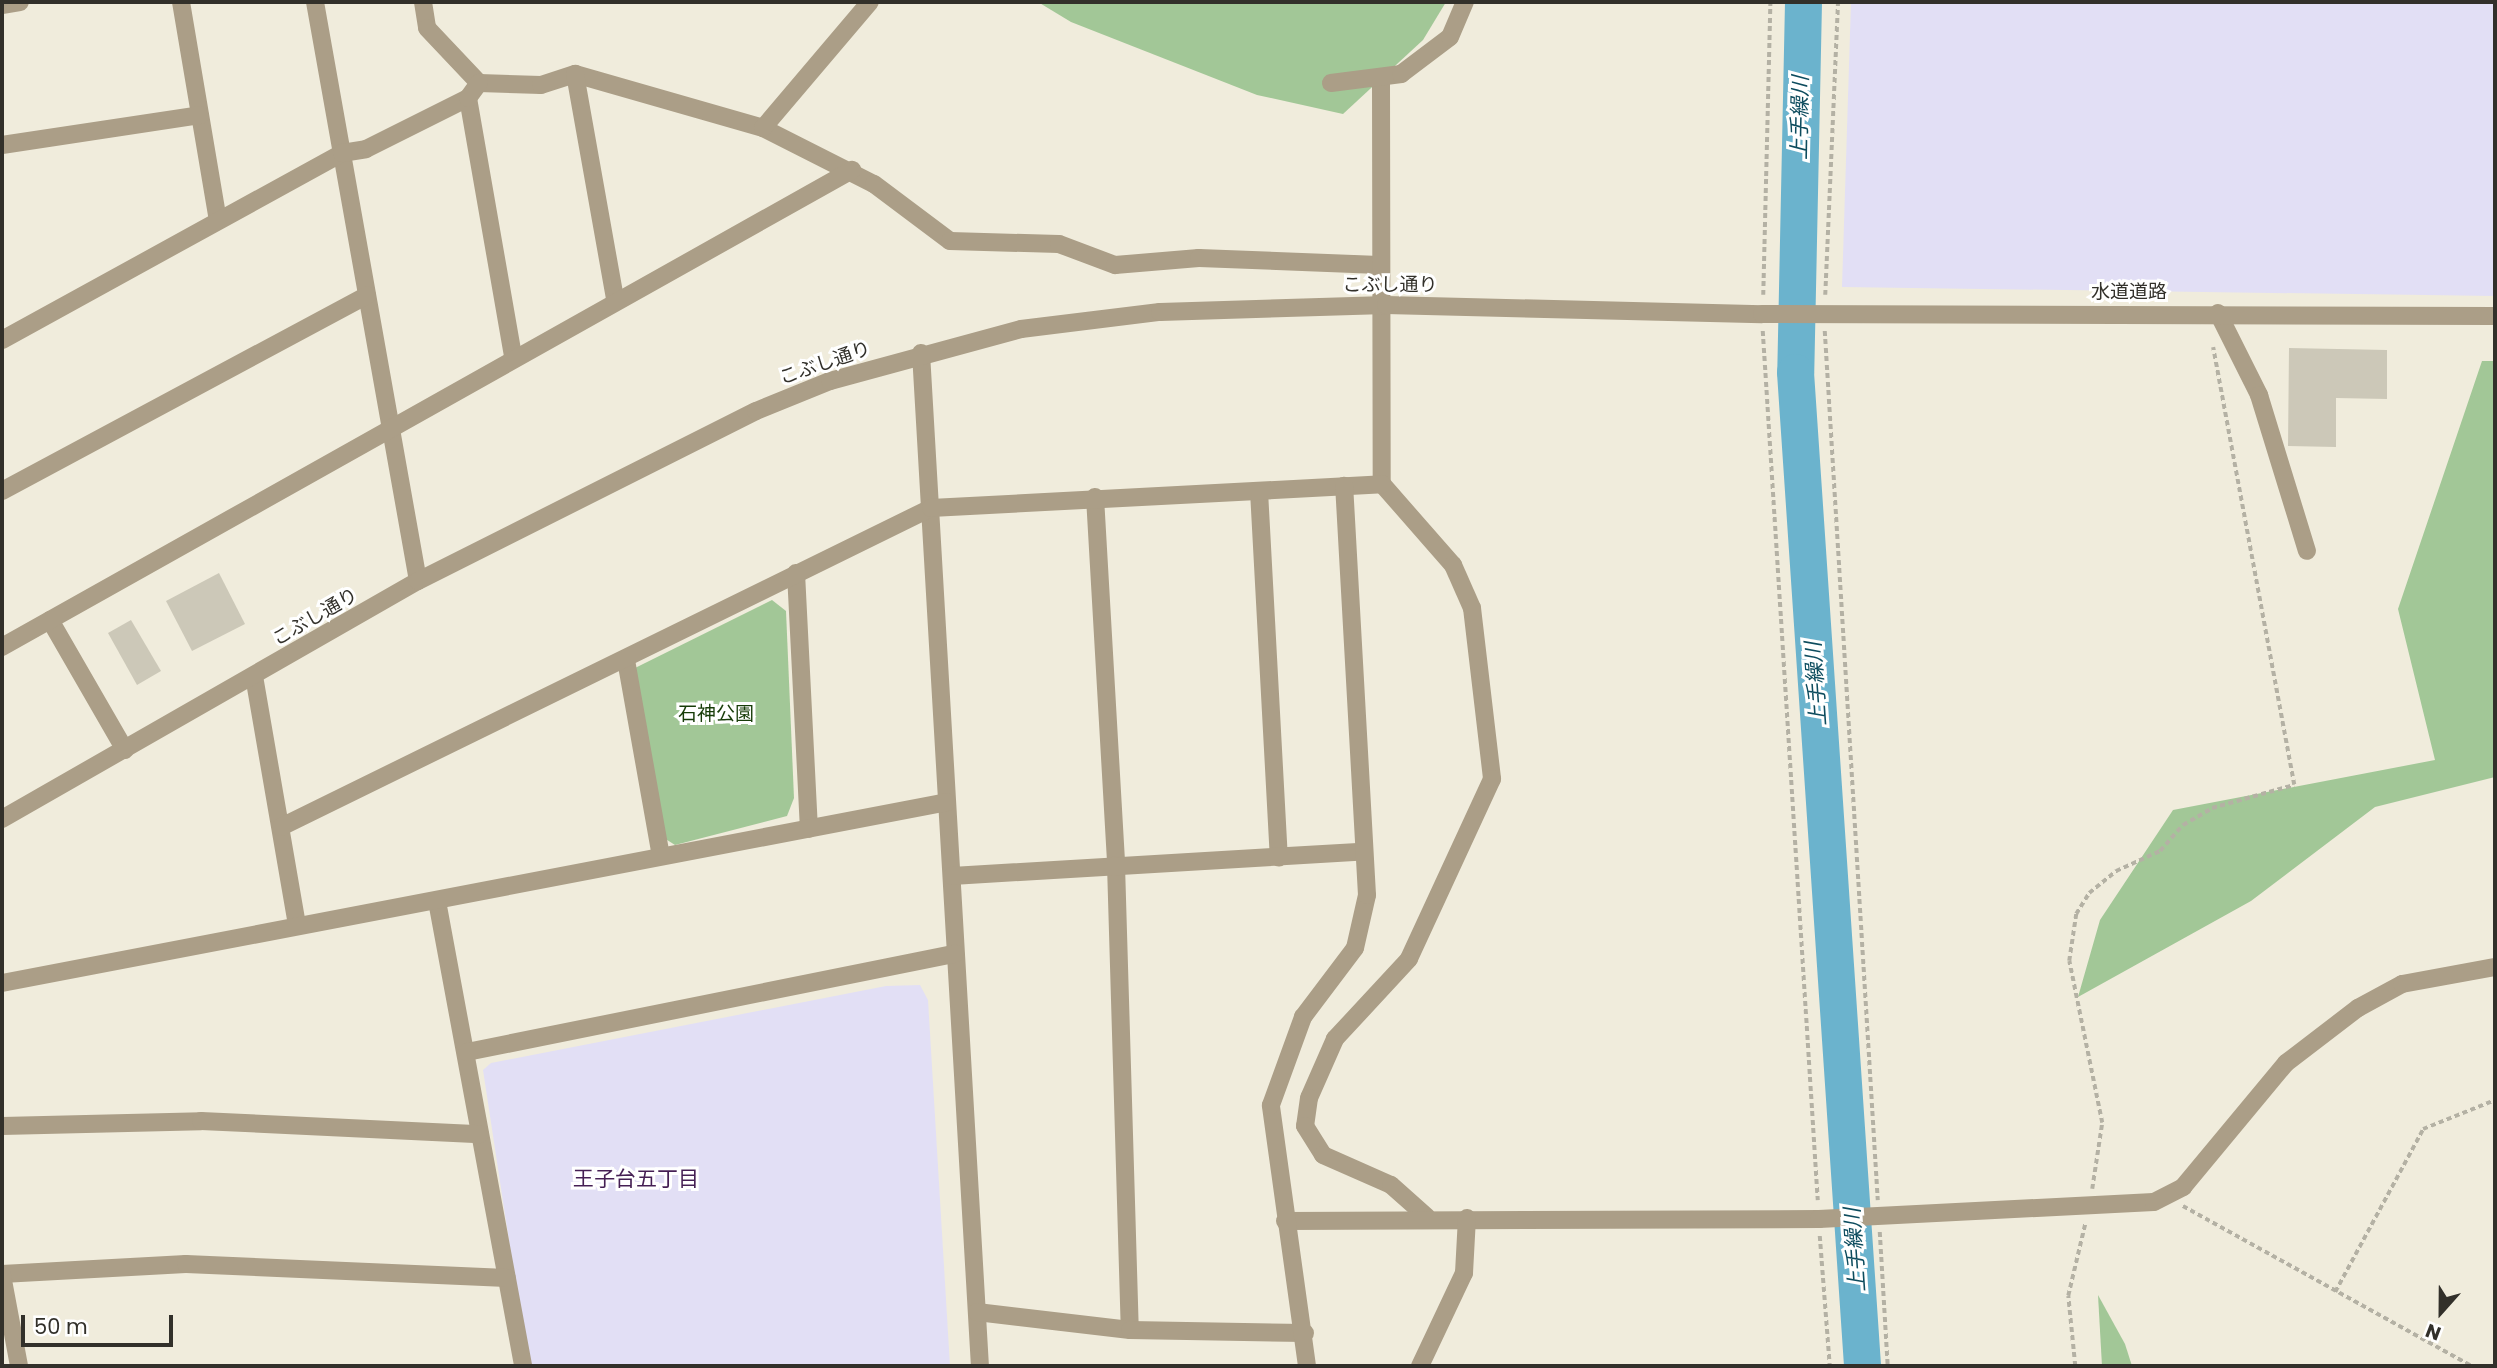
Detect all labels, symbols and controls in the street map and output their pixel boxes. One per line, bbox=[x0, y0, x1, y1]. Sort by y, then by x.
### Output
water label: 上手繰川 bbox=[1787, 76, 1813, 160]
street label: こぶし通り bbox=[1343, 274, 1437, 296]
street label: 水道道路 bbox=[2091, 281, 2167, 303]
street label: こぶし通り bbox=[776, 337, 874, 389]
street label: こぶし通り bbox=[268, 583, 362, 651]
water label: 上手繰川 bbox=[1801, 641, 1831, 727]
park label: 石神公園 bbox=[678, 703, 754, 725]
district label: 王子台五丁目 bbox=[573, 1166, 699, 1192]
water label: 上手繰川 bbox=[1840, 1207, 1870, 1293]
north arrow bbox=[2406, 1277, 2476, 1347]
scale bar bbox=[24, 1302, 177, 1346]
text: 50 m bbox=[34, 1312, 88, 1341]
text: N bbox=[2422, 1317, 2445, 1347]

